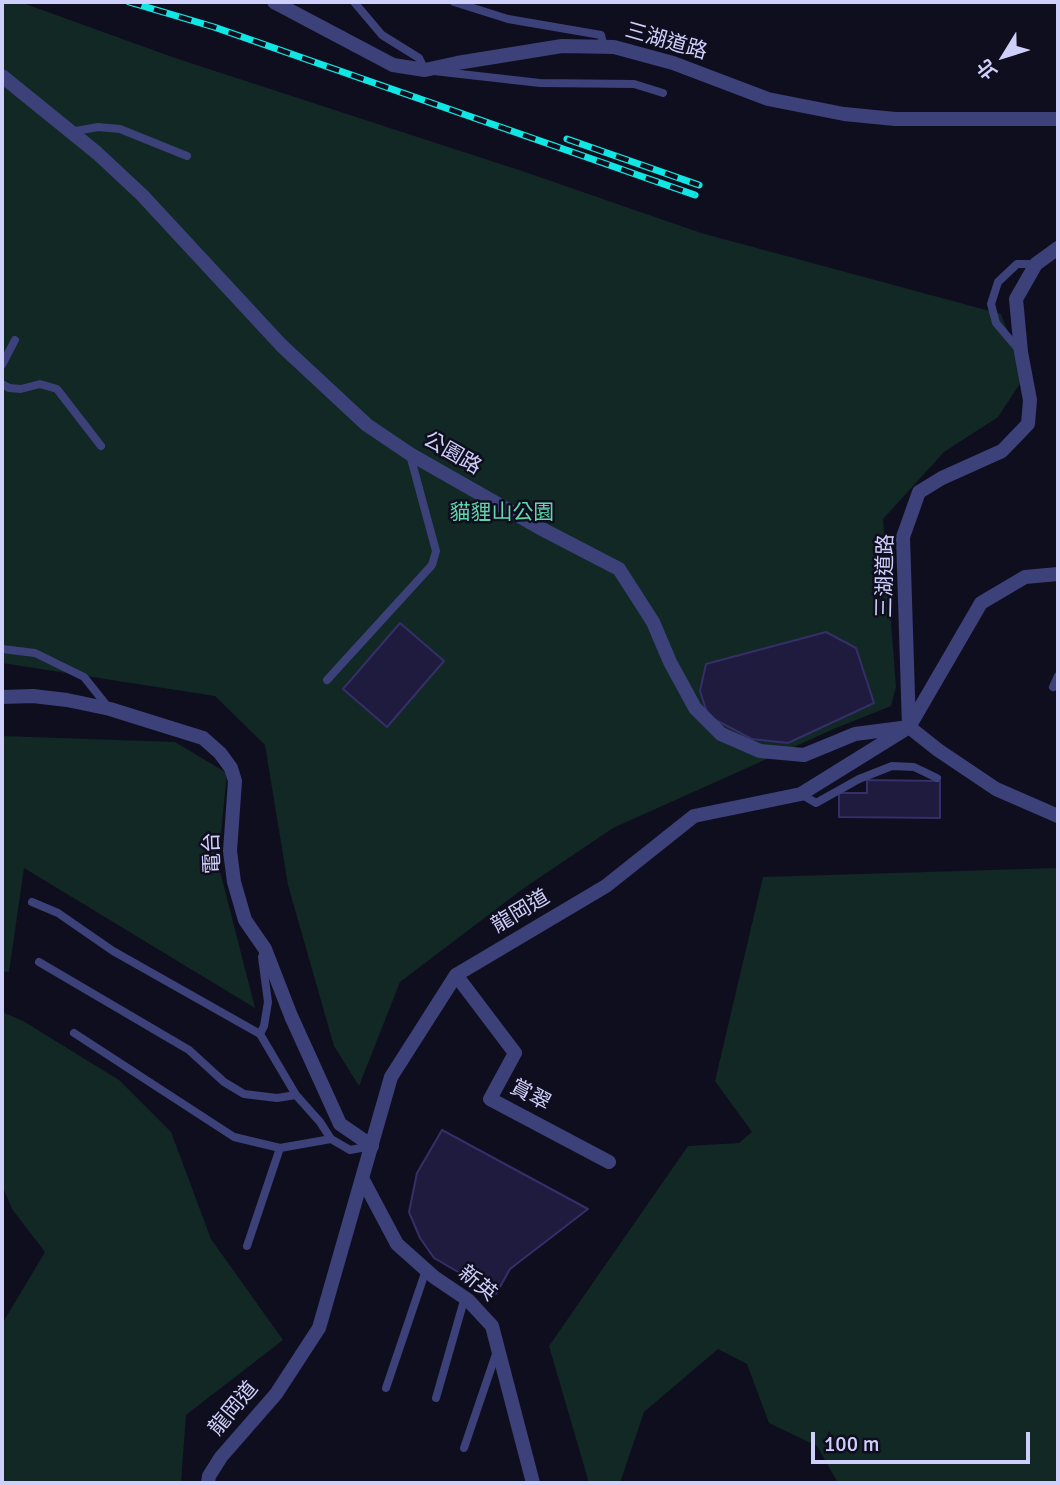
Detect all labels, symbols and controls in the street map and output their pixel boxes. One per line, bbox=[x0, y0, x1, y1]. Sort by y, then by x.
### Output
street label: 三湖道路 bbox=[622, 18, 710, 66]
north arrow bbox=[969, 21, 1039, 91]
text: 北 bbox=[972, 54, 1003, 84]
street label: 公園路 bbox=[418, 427, 486, 481]
park label: 貓貍山公園 bbox=[450, 500, 554, 526]
street label: 三湖道路 bbox=[873, 534, 899, 618]
street label: 電台 bbox=[200, 832, 226, 874]
street label: 龍岡道 bbox=[488, 885, 554, 939]
street label: 賞翠 bbox=[506, 1075, 554, 1117]
street label: 新英 bbox=[453, 1261, 501, 1307]
street label: 龍岡道 bbox=[204, 1377, 264, 1441]
scale bar bbox=[815, 1418, 1034, 1462]
text: 100 m bbox=[824, 1431, 879, 1457]

